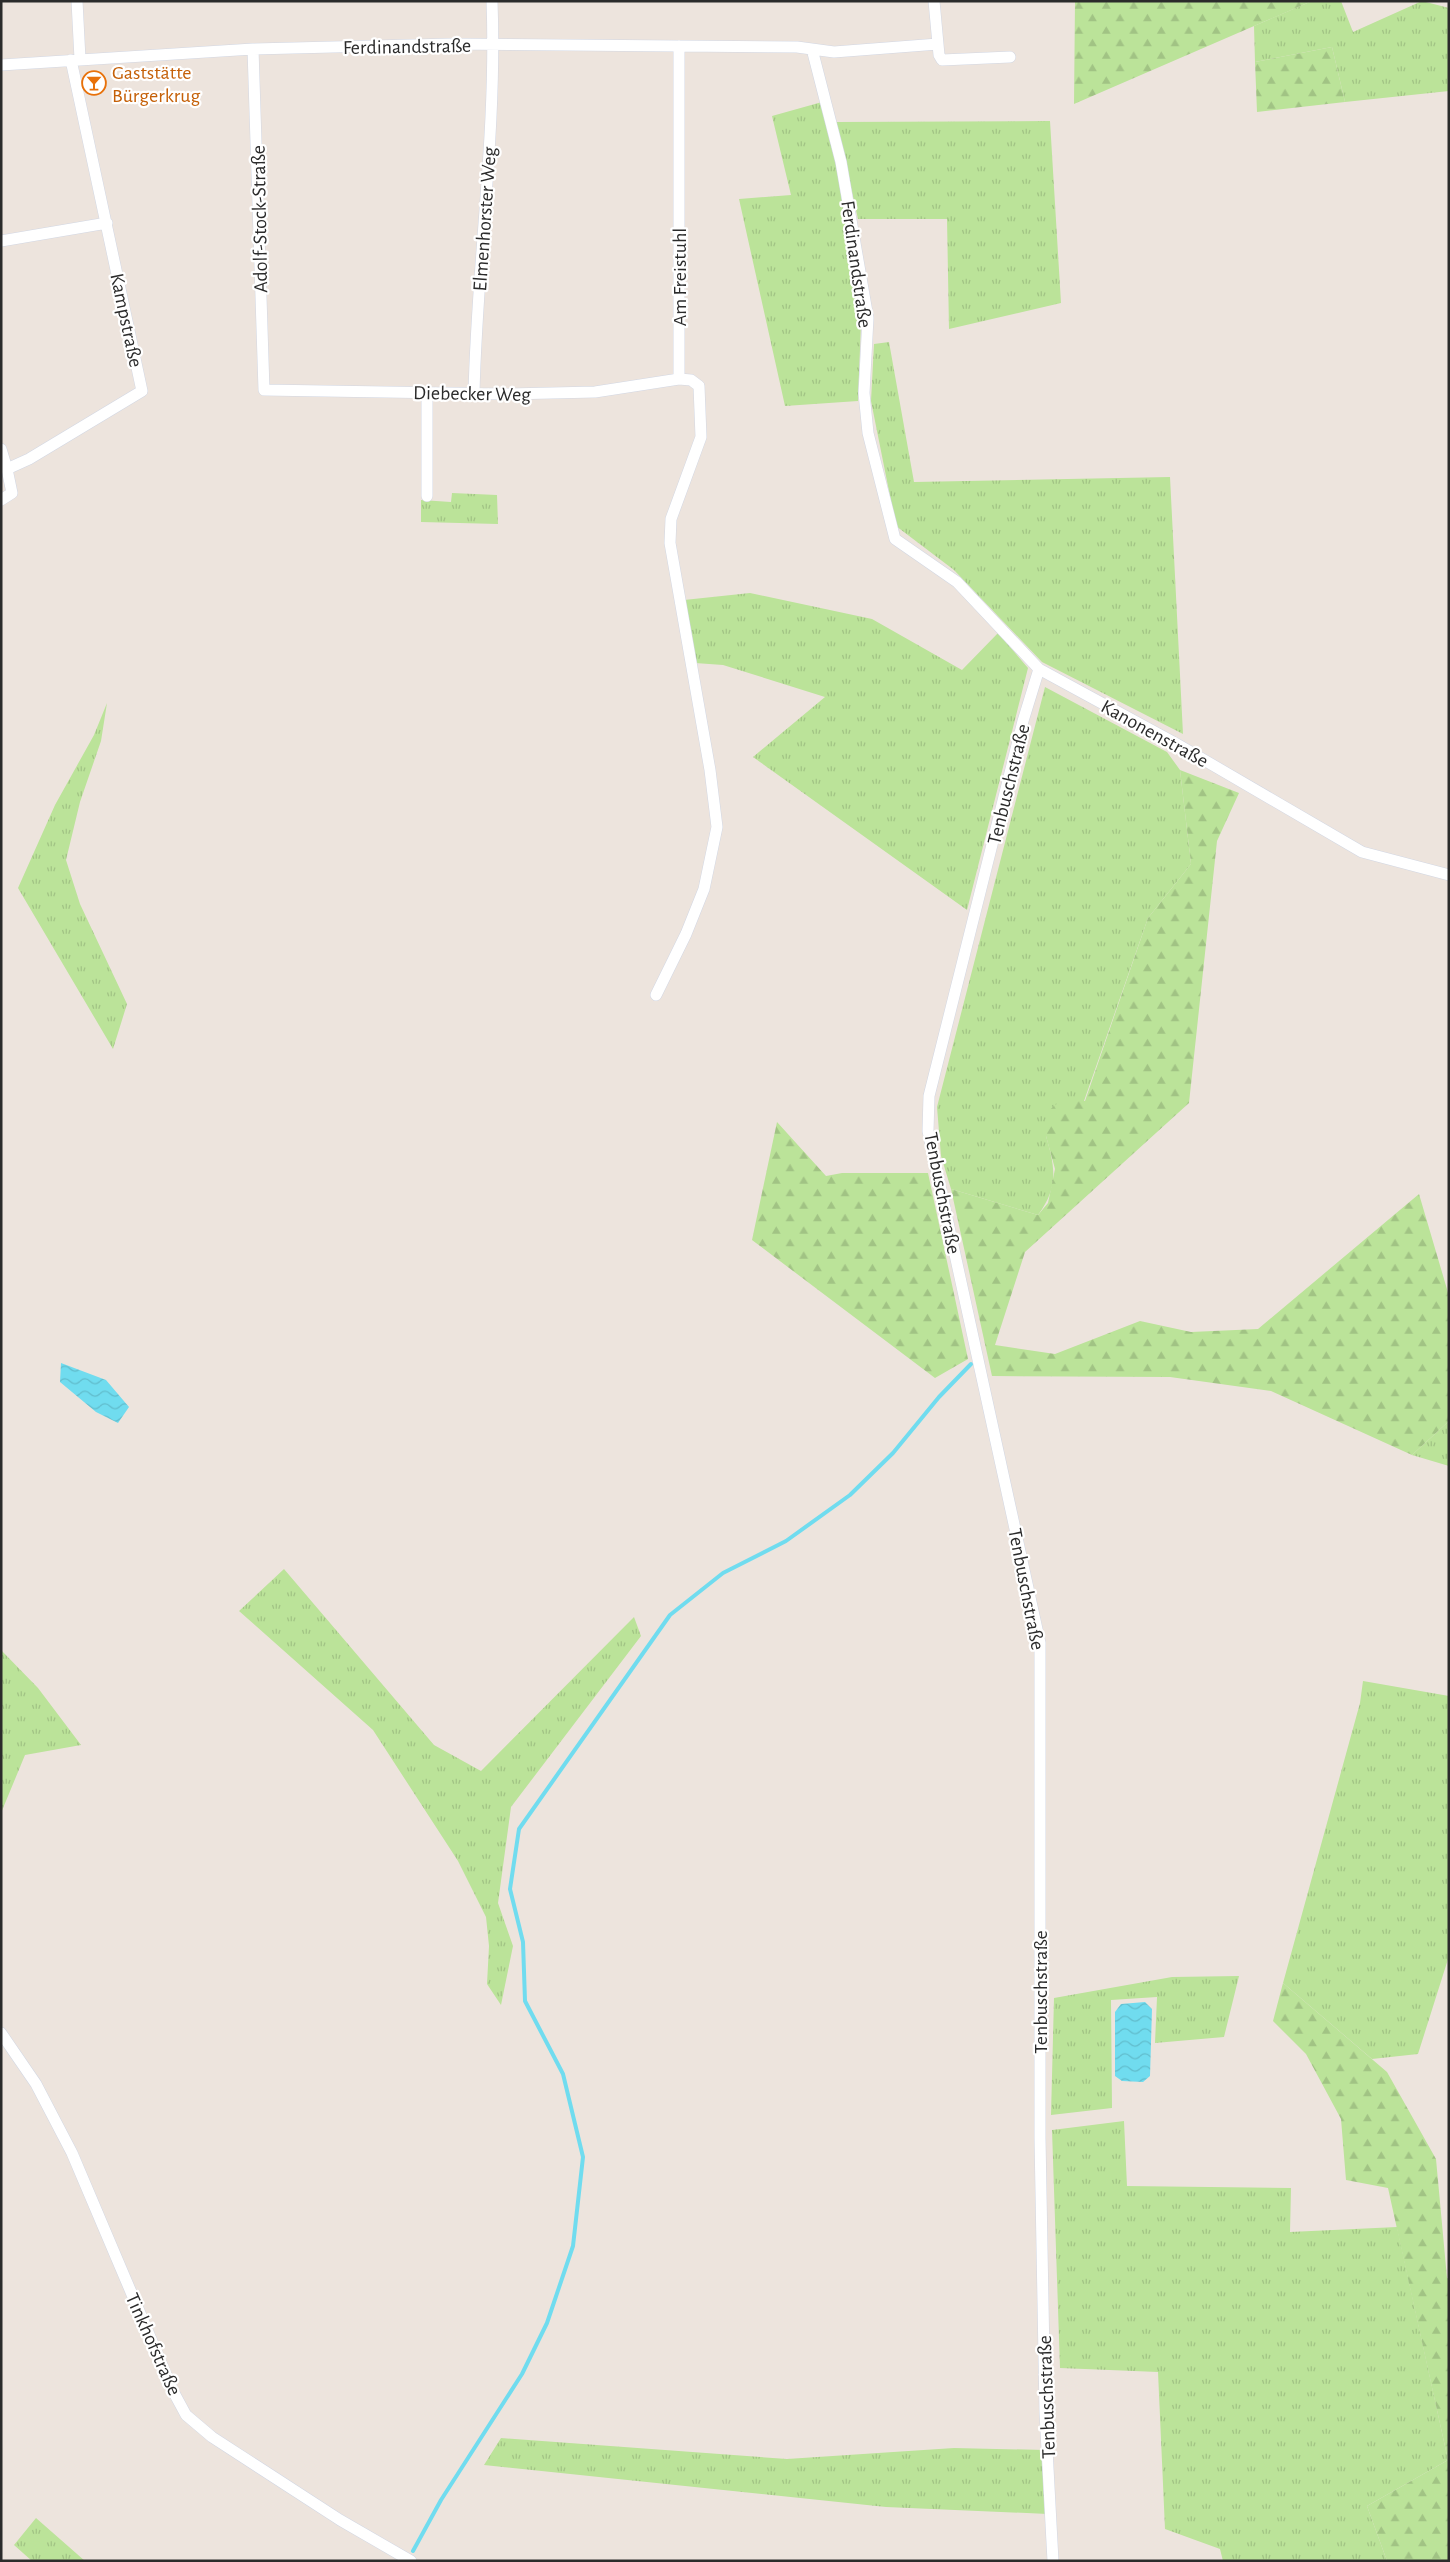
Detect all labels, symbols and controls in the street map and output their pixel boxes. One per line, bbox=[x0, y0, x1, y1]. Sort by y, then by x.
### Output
street label: Ferdinandstraße bbox=[343, 36, 471, 58]
place label: Gaststätte Bürgerkrug bbox=[112, 63, 200, 106]
bar icon: Gaststätte Bürgerkrug bbox=[81, 70, 107, 96]
street label: Adolf-Stock-Straße bbox=[249, 145, 271, 293]
street label: Elmenhorster Weg bbox=[470, 146, 500, 292]
street label: Ferdinandstraße bbox=[837, 199, 875, 329]
street label: Am Freistuhl bbox=[670, 228, 690, 326]
street label: Kampstraße bbox=[106, 271, 146, 369]
street label: Diebecker Weg bbox=[413, 383, 531, 405]
street label: Kanonenstraße bbox=[1098, 696, 1211, 772]
street label: Tenbuschstraße bbox=[984, 722, 1034, 847]
street label: Tenbuschstraße bbox=[920, 1131, 964, 1256]
street label: Tenbuschstraße bbox=[1004, 1527, 1048, 1652]
street label: Tenbuschstraße bbox=[1031, 1930, 1051, 2054]
street label: Tinkhofstraße bbox=[122, 2290, 185, 2399]
street label: Tenbuschstraße bbox=[1035, 2335, 1059, 2459]

